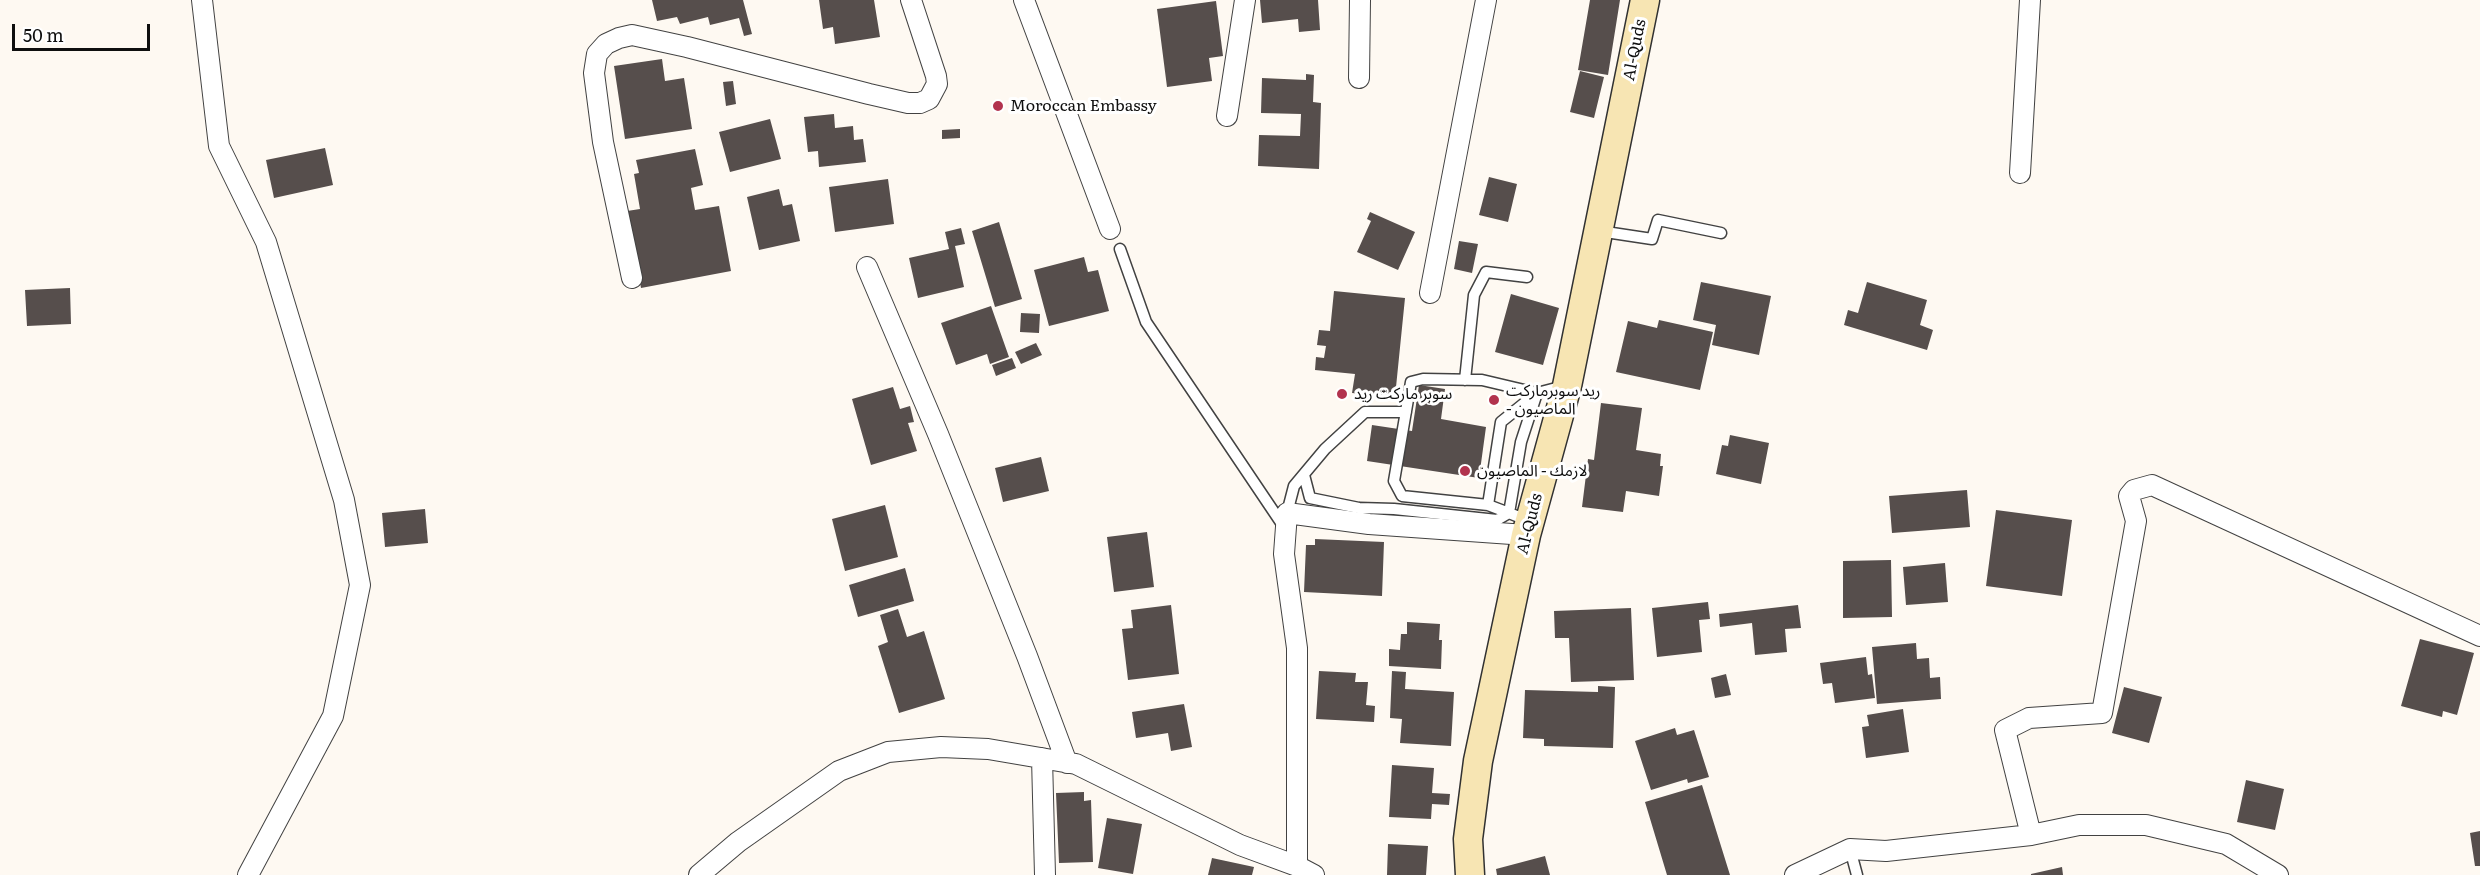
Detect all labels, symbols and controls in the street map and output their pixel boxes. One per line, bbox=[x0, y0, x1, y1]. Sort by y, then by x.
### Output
scale bar bbox=[15, 12, 153, 50]
street label: Al-Quds bbox=[1620, 18, 1650, 82]
text: 50 m bbox=[23, 21, 64, 48]
place label: Moroccan Embassy bbox=[1010, 96, 1157, 116]
marker: Moroccan Embassy bbox=[991, 99, 1005, 113]
place label: ريد سوبرماركت - الماصيون bbox=[1506, 381, 1600, 419]
place label: سوبر ماركت ريد bbox=[1354, 384, 1452, 404]
marker: سوبر ماركت ريد bbox=[1335, 387, 1349, 401]
marker: ريد سوبرماركت - الماصيون bbox=[1487, 393, 1501, 407]
place label: لازمك - الماصيون bbox=[1477, 461, 1588, 481]
marker: لازمك - الماصيون bbox=[1458, 464, 1472, 478]
street label: Al-Quds bbox=[1513, 492, 1547, 556]

